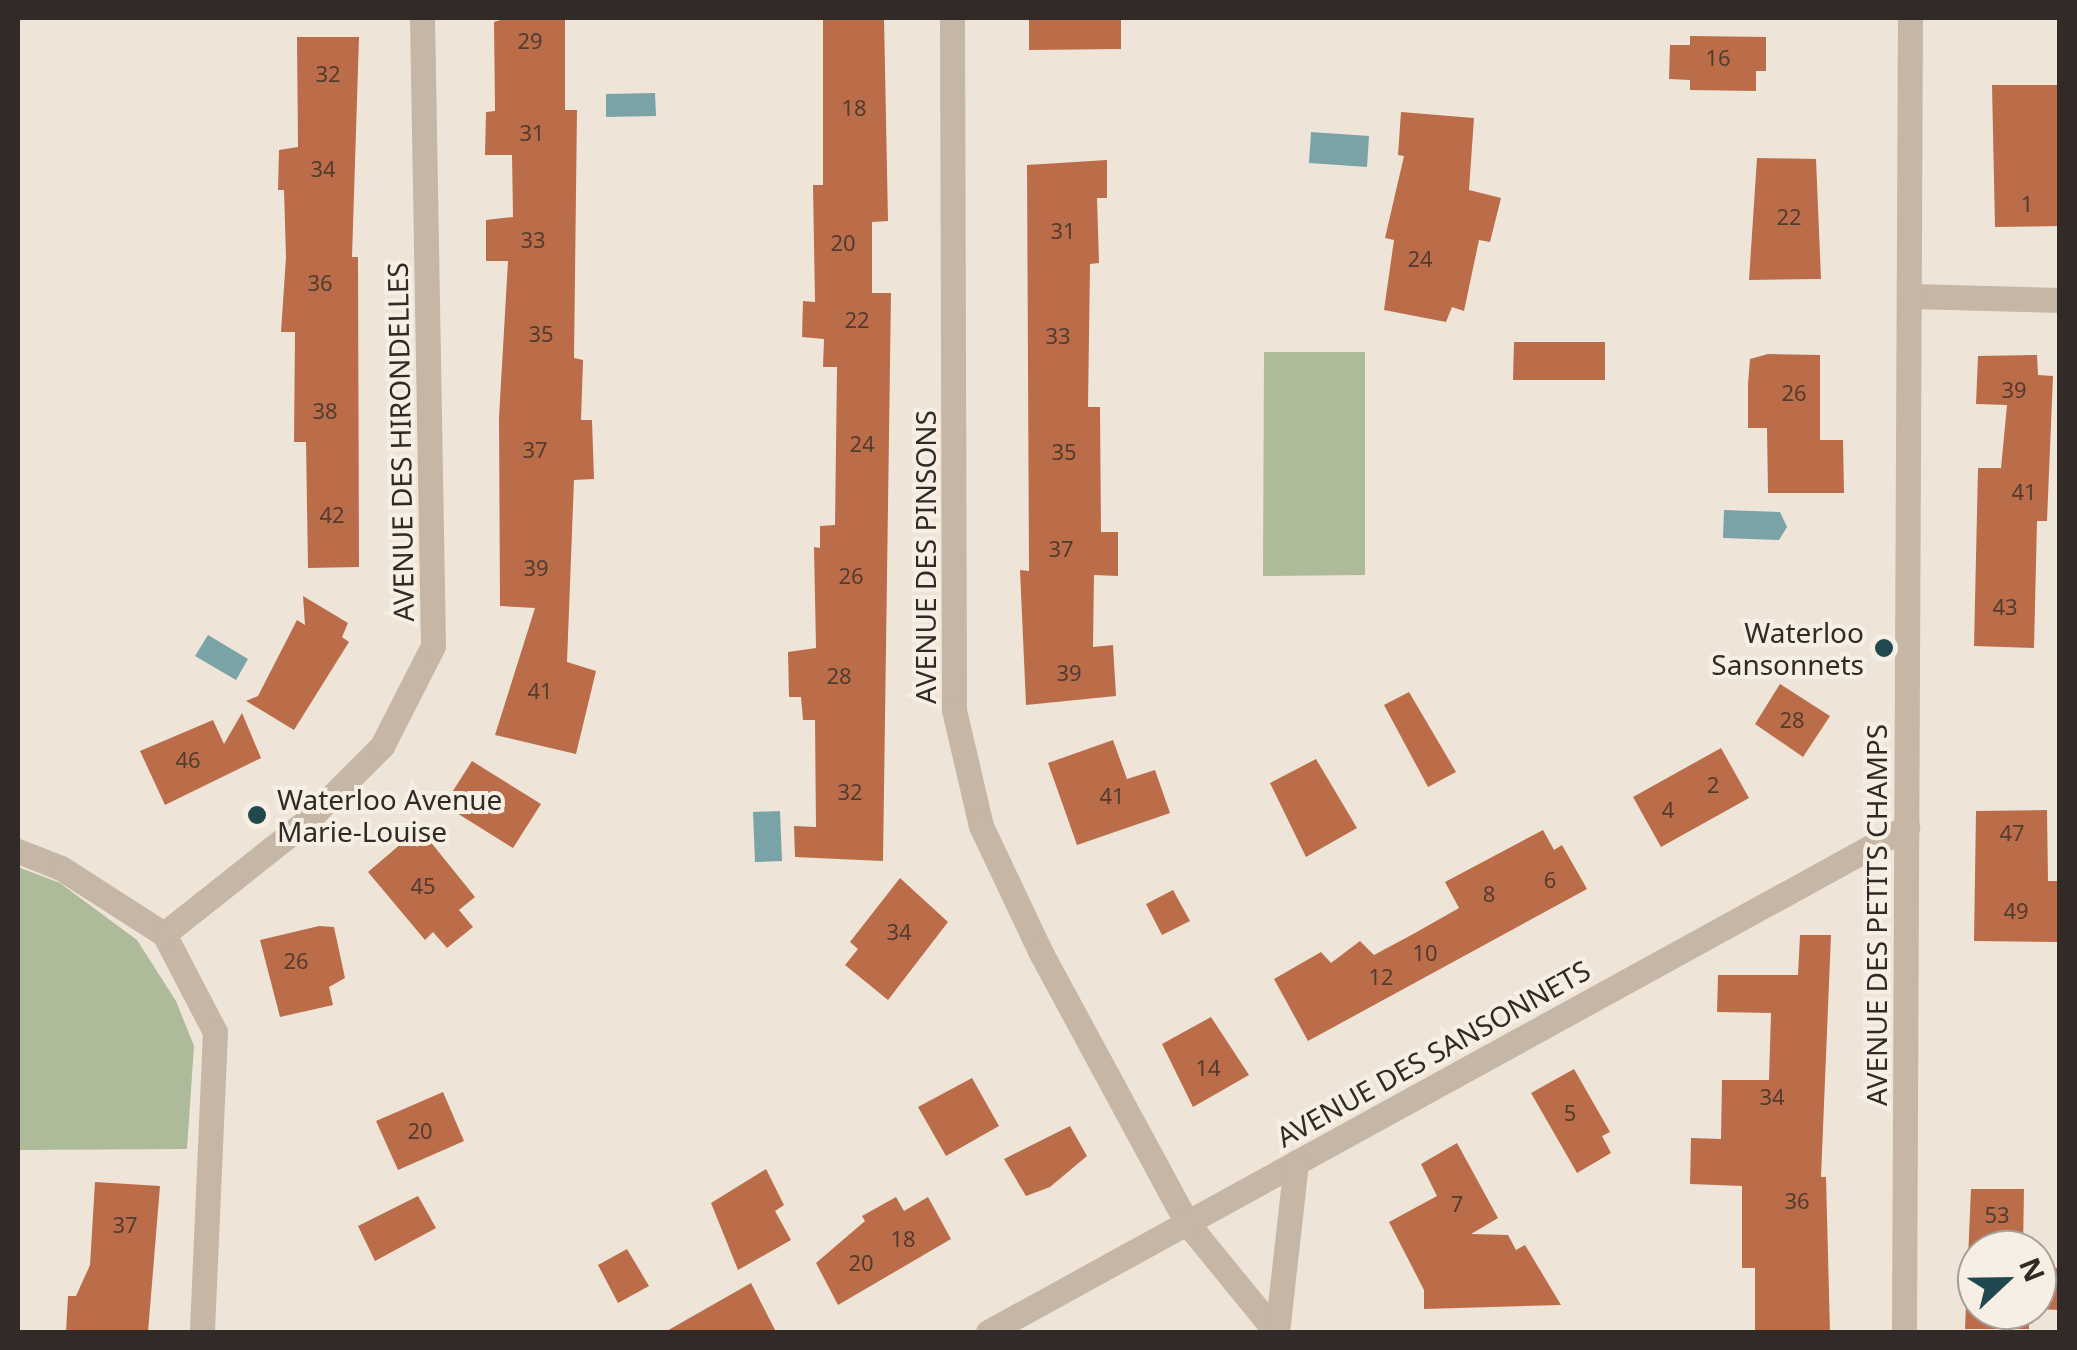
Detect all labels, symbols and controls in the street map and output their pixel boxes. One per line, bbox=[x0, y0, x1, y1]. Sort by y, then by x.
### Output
house number: 29 bbox=[517, 28, 543, 54]
house number: 16 bbox=[1705, 45, 1731, 71]
house number: 32 bbox=[315, 61, 341, 87]
house number: 18 bbox=[841, 95, 867, 121]
house number: 31 bbox=[519, 120, 545, 146]
house number: 34 bbox=[310, 156, 336, 182]
house number: 1 bbox=[2021, 191, 2033, 217]
house number: 22 bbox=[1776, 204, 1802, 230]
house number: 31 bbox=[1050, 218, 1076, 244]
house number: 33 bbox=[520, 227, 546, 253]
house number: 20 bbox=[830, 230, 856, 256]
house number: 24 bbox=[1407, 246, 1433, 272]
street label: AVENUE DES HIRONDELLES bbox=[380, 262, 420, 622]
house number: 36 bbox=[307, 270, 333, 296]
house number: 22 bbox=[844, 307, 870, 333]
house number: 35 bbox=[528, 321, 554, 347]
house number: 33 bbox=[1045, 323, 1071, 349]
house number: 39 bbox=[2001, 377, 2027, 403]
house number: 26 bbox=[1781, 380, 1807, 406]
house number: 38 bbox=[312, 398, 338, 424]
street label: AVENUE DES PINSONS bbox=[908, 410, 942, 704]
house number: 24 bbox=[849, 431, 875, 457]
house number: 37 bbox=[522, 437, 548, 463]
house number: 35 bbox=[1051, 439, 1077, 465]
house number: 41 bbox=[2011, 479, 2037, 505]
house number: 42 bbox=[319, 502, 345, 528]
house number: 37 bbox=[1048, 536, 1074, 562]
house number: 39 bbox=[523, 555, 549, 581]
house number: 26 bbox=[838, 563, 864, 589]
house number: 43 bbox=[1992, 594, 2018, 620]
place label: Waterloo Sansonnets bbox=[1711, 615, 1864, 681]
marker: Waterloo Sansonnets bbox=[1873, 637, 1895, 659]
house number: 39 bbox=[1056, 660, 1082, 686]
house number: 28 bbox=[826, 663, 852, 689]
house number: 41 bbox=[527, 678, 553, 704]
house number: 28 bbox=[1779, 707, 1805, 733]
street label: AVENUE DES PETITS CHAMPS bbox=[1859, 724, 1893, 1106]
house number: 46 bbox=[175, 747, 201, 773]
house number: 2 bbox=[1707, 772, 1719, 798]
house number: 32 bbox=[837, 779, 863, 805]
place label: Waterloo Avenue Marie-Louise bbox=[277, 782, 502, 848]
house number: 41 bbox=[1099, 783, 1125, 809]
house number: 4 bbox=[1662, 797, 1674, 823]
marker: Waterloo Avenue Marie-Louise bbox=[246, 804, 268, 826]
house number: 47 bbox=[1999, 820, 2025, 846]
house number: 6 bbox=[1544, 867, 1556, 893]
house number: 45 bbox=[410, 873, 436, 899]
house number: 8 bbox=[1483, 881, 1495, 907]
house number: 49 bbox=[2003, 898, 2029, 924]
house number: 34 bbox=[886, 919, 912, 945]
house number: 10 bbox=[1412, 940, 1438, 966]
house number: 26 bbox=[283, 948, 309, 974]
street label: AVENUE DES SANSONNETS bbox=[1270, 953, 1596, 1153]
house number: 12 bbox=[1368, 964, 1394, 990]
house number: 14 bbox=[1195, 1055, 1221, 1081]
house number: 34 bbox=[1759, 1084, 1785, 1110]
house number: 5 bbox=[1564, 1100, 1576, 1126]
house number: 20 bbox=[407, 1118, 433, 1144]
house number: 36 bbox=[1784, 1188, 1810, 1214]
house number: 7 bbox=[1451, 1191, 1463, 1217]
house number: 53 bbox=[1984, 1202, 2010, 1228]
house number: 37 bbox=[112, 1212, 138, 1238]
house number: 18 bbox=[890, 1226, 916, 1252]
north arrow bbox=[1957, 1230, 2057, 1330]
house number: 20 bbox=[848, 1250, 874, 1276]
text: N bbox=[2011, 1252, 2055, 1287]

